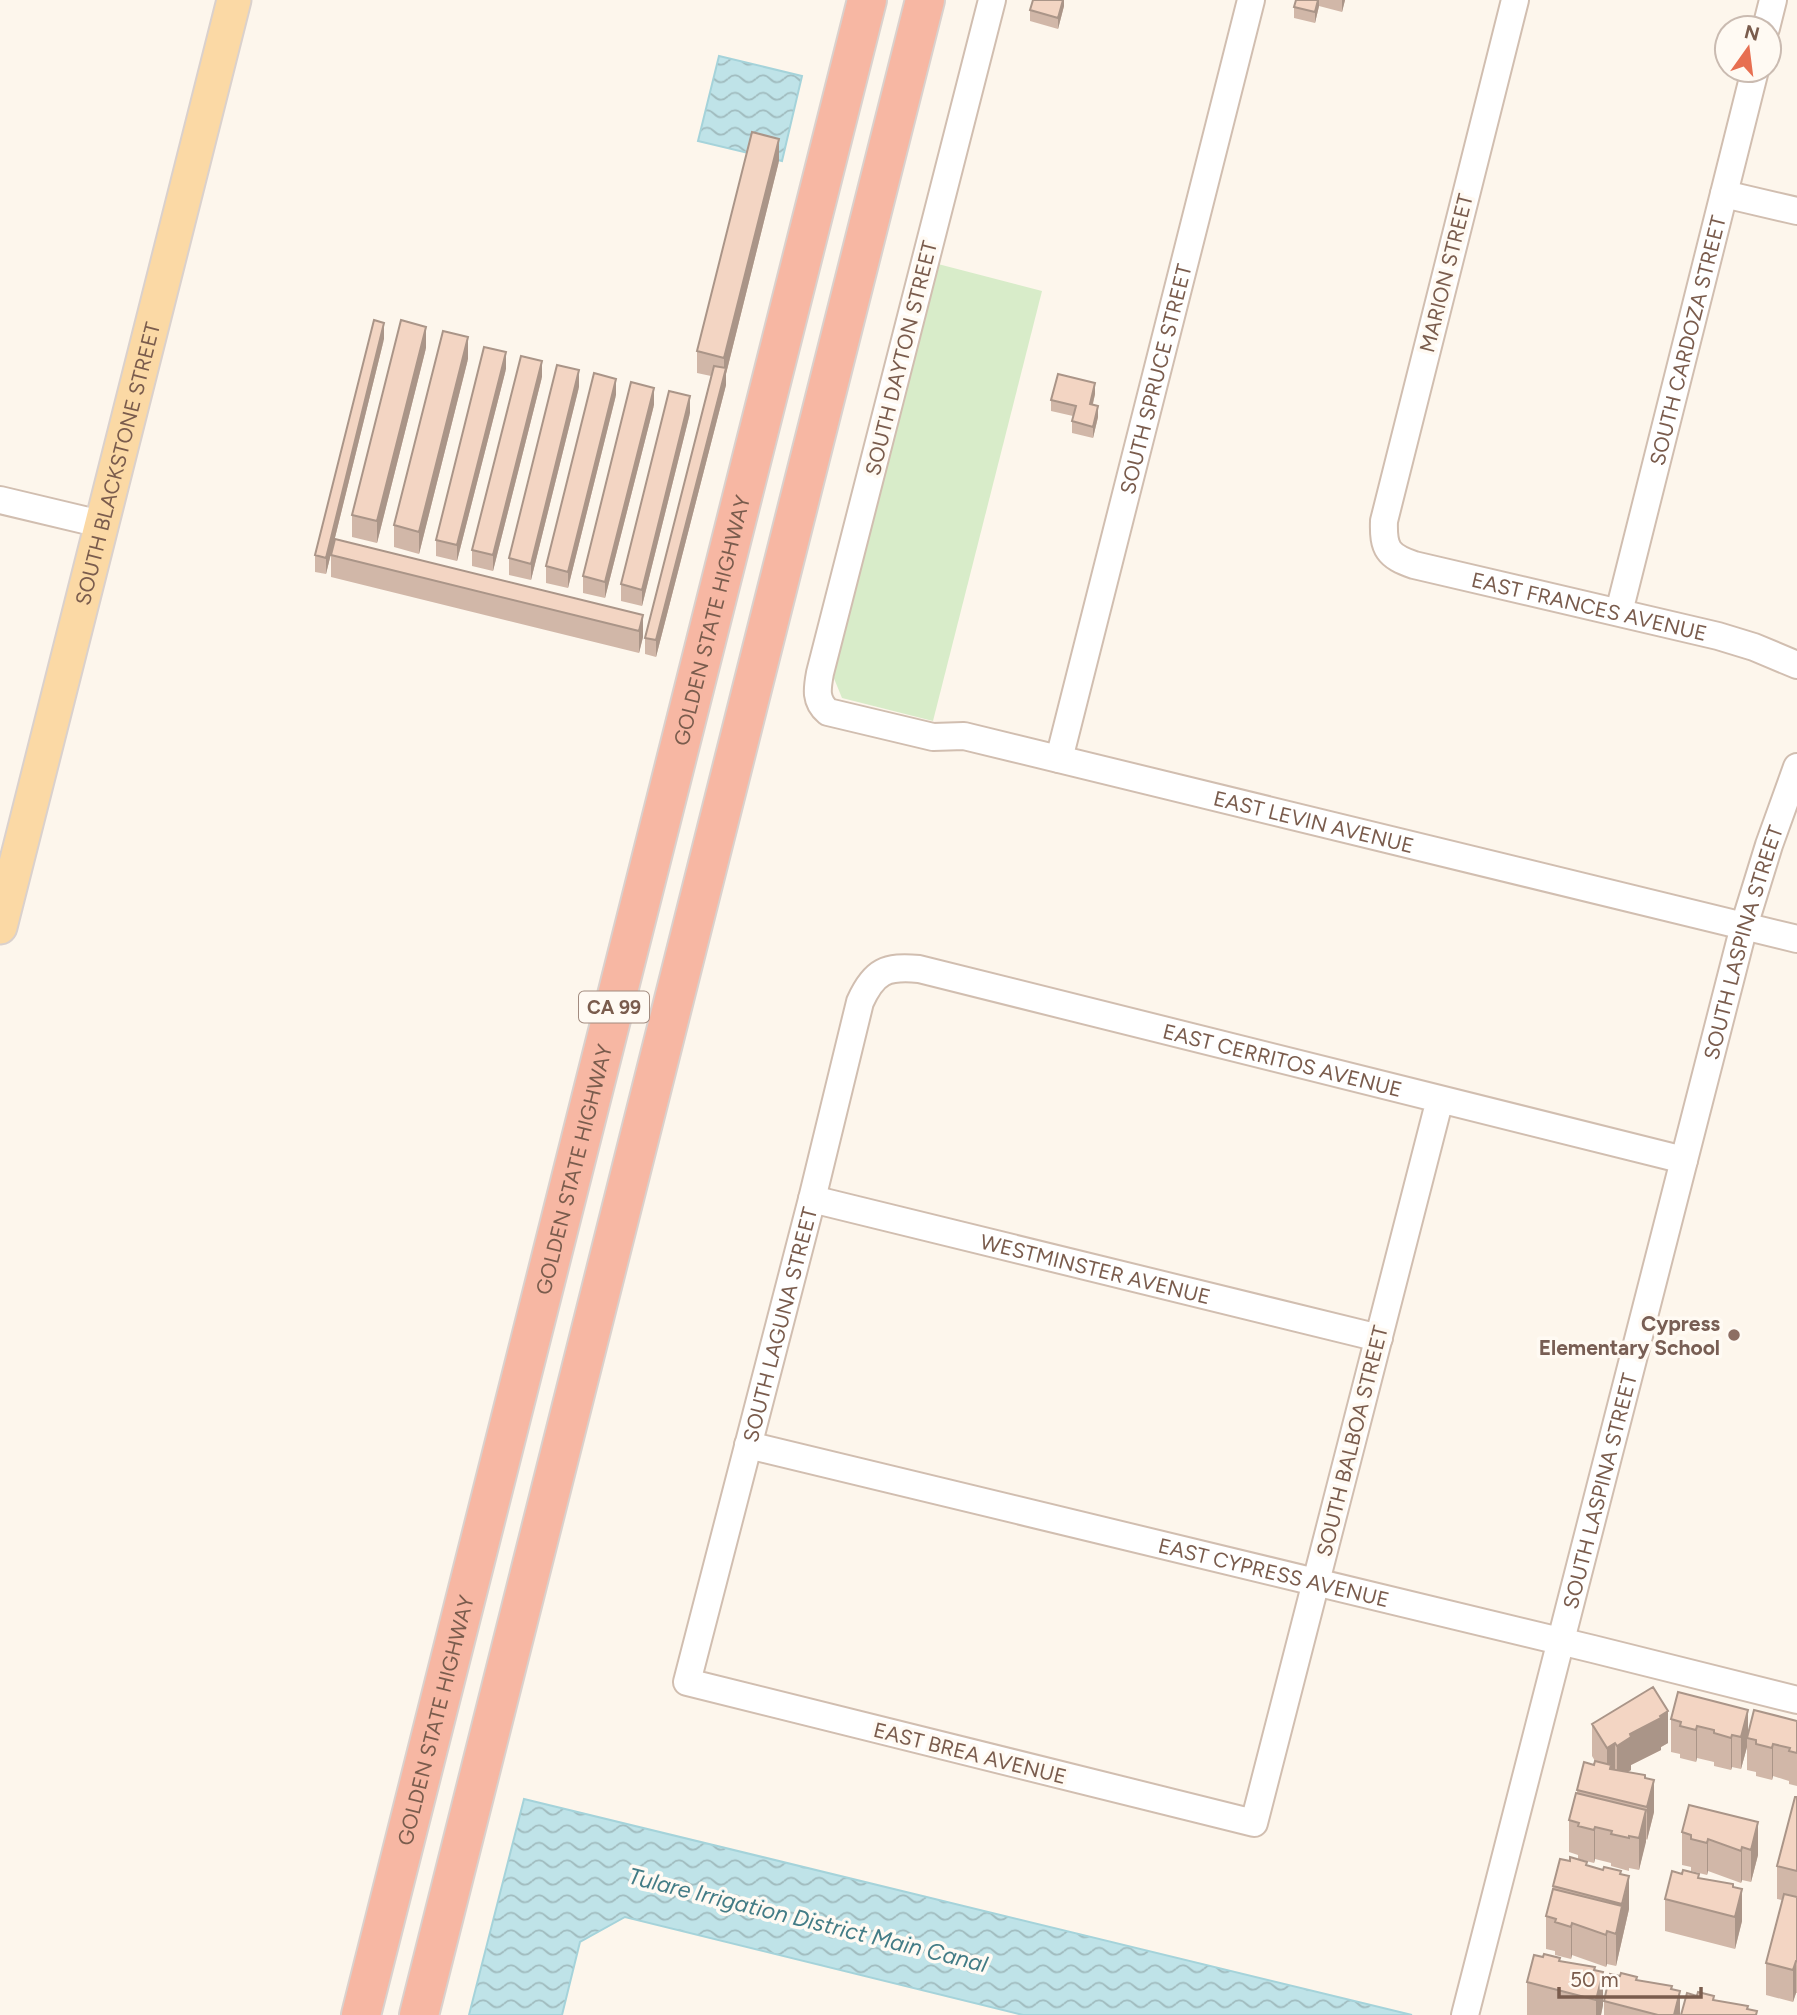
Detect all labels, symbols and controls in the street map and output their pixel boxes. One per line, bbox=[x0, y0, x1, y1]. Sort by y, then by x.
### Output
north arrow bbox=[1713, 14, 1783, 84]
text: N bbox=[1742, 20, 1762, 46]
street label: MARION STREET bbox=[1414, 191, 1478, 355]
street label: SOUTH CARDOZA STREET bbox=[1644, 212, 1731, 468]
street label: SOUTH DAYTON STREET bbox=[860, 238, 942, 478]
street label: SOUTH SPRUCE STREET bbox=[1114, 261, 1196, 497]
street label: SOUTH BLACKSTONE STREET bbox=[69, 319, 165, 608]
street label: GOLDEN STATE HIGHWAY bbox=[668, 492, 755, 748]
street label: EAST FRANCES AVENUE bbox=[1469, 566, 1710, 646]
street label: EAST LEVIN AVENUE bbox=[1211, 785, 1417, 858]
street label: SOUTH LASPINA STREET bbox=[1698, 821, 1788, 1062]
road number: CA 99 bbox=[579, 992, 649, 1023]
street label: EAST CERRITOS AVENUE bbox=[1160, 1018, 1405, 1102]
street label: GOLDEN STATE HIGHWAY bbox=[530, 1041, 617, 1297]
street label: SOUTH LAGUNA STREET bbox=[737, 1204, 822, 1445]
street label: WESTMINSTER AVENUE bbox=[978, 1228, 1213, 1309]
place label: Cypress Elementary School bbox=[1539, 1311, 1720, 1360]
street label: SOUTH BALBOA STREET bbox=[1311, 1323, 1393, 1559]
marker: Cypress Elementary School bbox=[1726, 1327, 1742, 1343]
street label: SOUTH LASPINA STREET bbox=[1557, 1370, 1642, 1611]
street label: EAST CYPRESS AVENUE bbox=[1156, 1532, 1392, 1612]
street label: GOLDEN STATE HIGHWAY bbox=[392, 1592, 479, 1848]
street label: EAST BREA AVENUE bbox=[871, 1717, 1069, 1789]
water label: Tulare Irrigation District Main Canal bbox=[626, 1862, 991, 1978]
scale bar bbox=[1559, 1955, 1701, 1999]
text: 50 m bbox=[1570, 1967, 1619, 1992]

